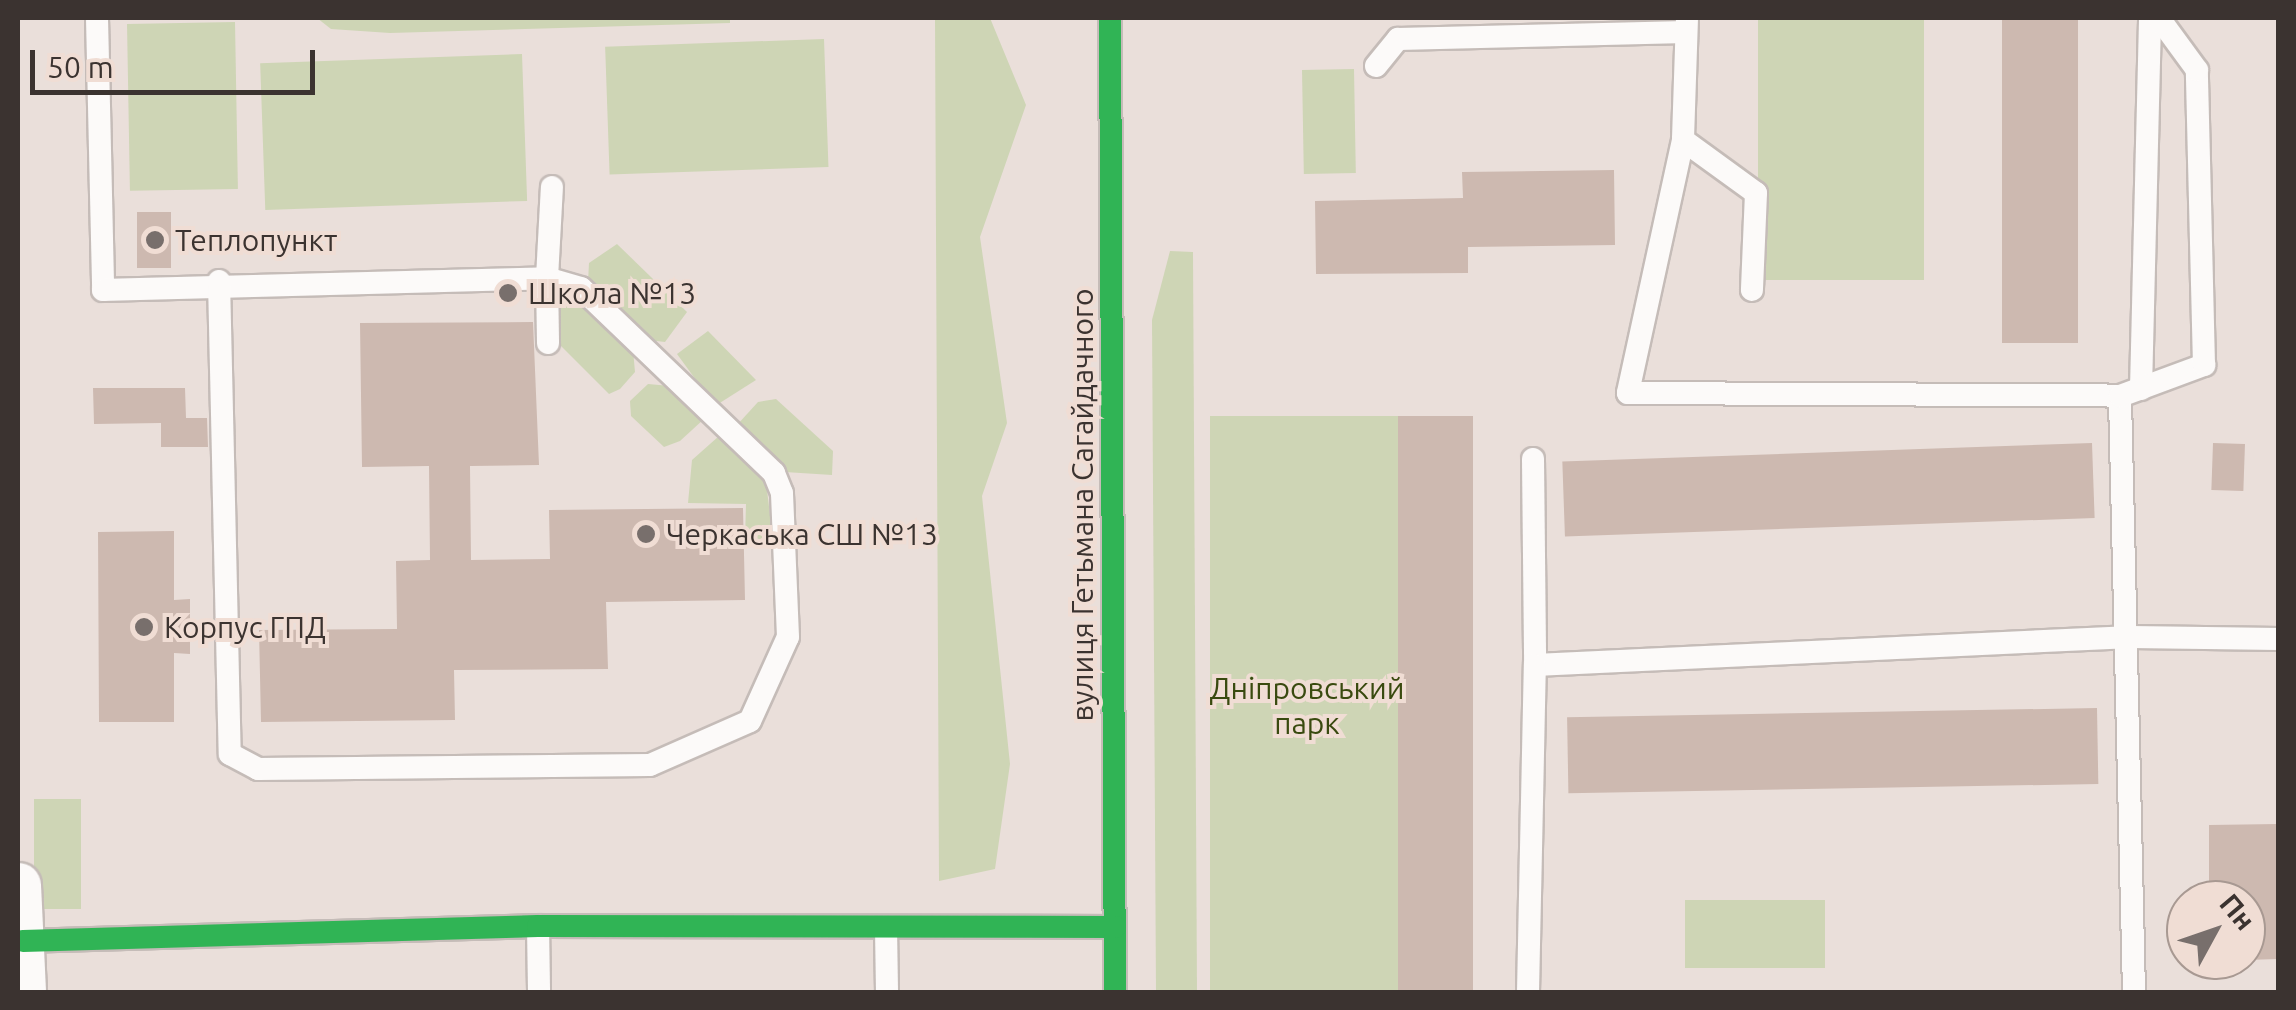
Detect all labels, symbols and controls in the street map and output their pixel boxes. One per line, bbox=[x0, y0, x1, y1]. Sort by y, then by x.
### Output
scale bar bbox=[35, 30, 320, 92]
text: 50 m bbox=[47, 50, 114, 84]
place label: Теплопункт bbox=[175, 222, 337, 258]
marker: Теплопункт bbox=[144, 229, 166, 251]
place label: Школа №13 bbox=[528, 275, 696, 311]
marker: Школа №13 bbox=[497, 282, 519, 304]
street label: вулиця Гетьмана Сагайдачного bbox=[1064, 288, 1100, 722]
place label: Черкаська СШ №13 bbox=[666, 516, 938, 552]
marker: Черкаська СШ №13 bbox=[635, 523, 657, 545]
place label: Корпус ГПД bbox=[164, 609, 326, 645]
marker: Корпус ГПД bbox=[133, 616, 155, 638]
park label: Дніпровський парк bbox=[1209, 670, 1405, 740]
north arrow bbox=[2166, 880, 2266, 980]
text: Пн bbox=[2214, 888, 2262, 936]

